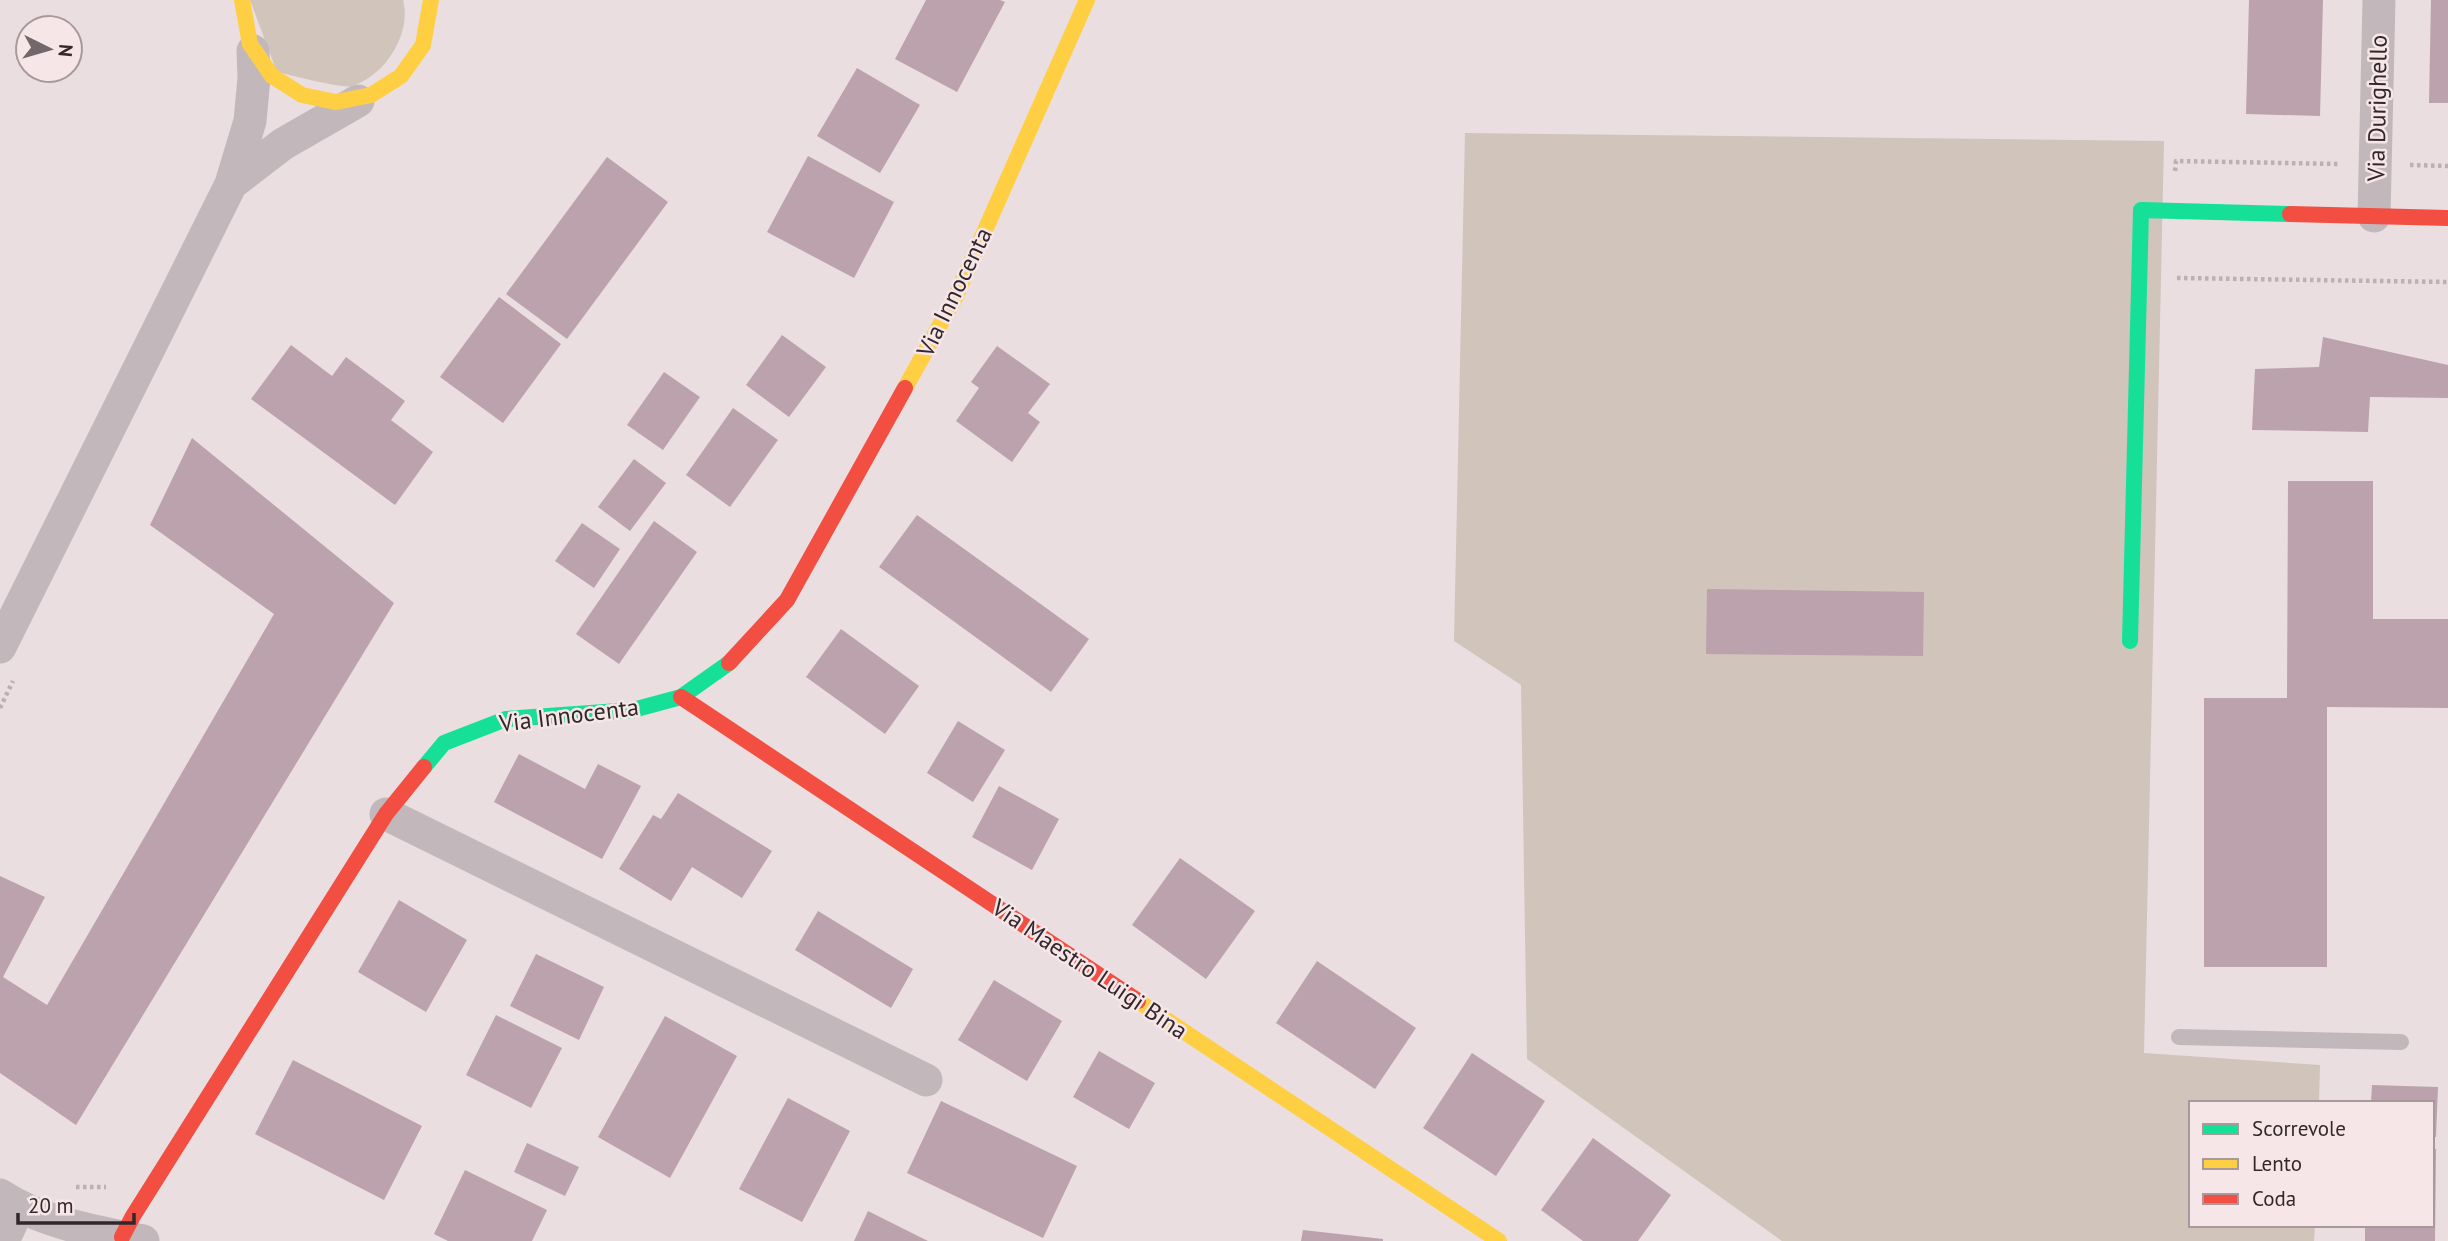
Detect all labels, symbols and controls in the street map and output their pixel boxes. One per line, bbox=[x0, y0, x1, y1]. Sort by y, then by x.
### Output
north arrow bbox=[14, 14, 84, 84]
street label: Via Durighello bbox=[2360, 34, 2394, 183]
text: N bbox=[53, 43, 78, 58]
street label: Via Innocenta bbox=[909, 222, 999, 363]
street label: Via Innocenta bbox=[497, 691, 640, 739]
street label: Via Maestro Luigi Bina bbox=[985, 891, 1194, 1046]
legend bbox=[2189, 1101, 2434, 1227]
text: Scorrevole bbox=[2252, 1115, 2346, 1142]
text: Lento bbox=[2252, 1150, 2302, 1177]
scale bar bbox=[18, 1182, 133, 1226]
text: Coda bbox=[2252, 1185, 2296, 1212]
text: 20 m bbox=[28, 1192, 74, 1219]

